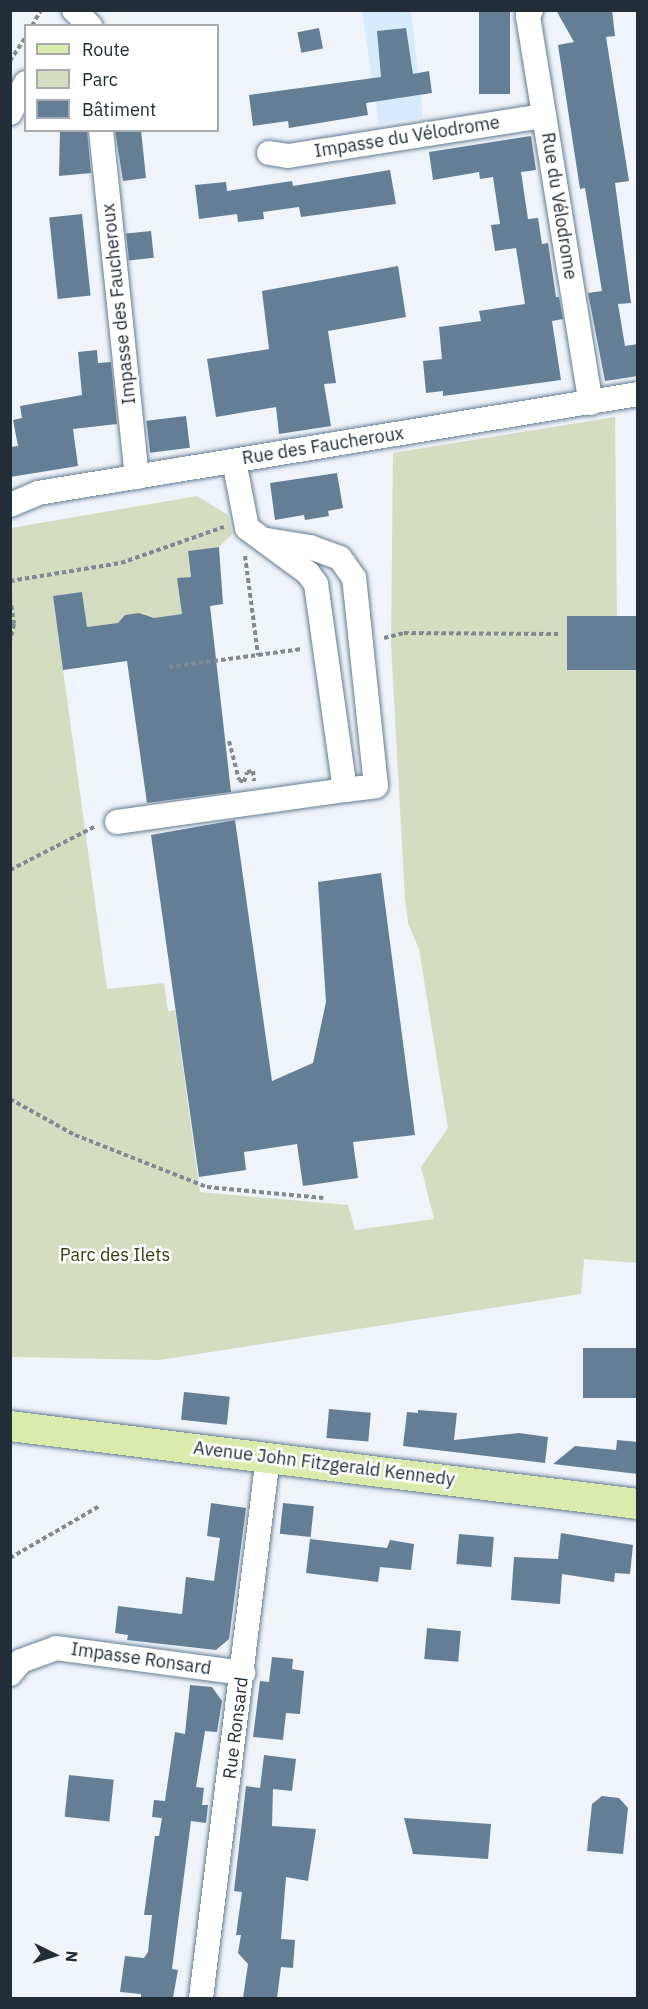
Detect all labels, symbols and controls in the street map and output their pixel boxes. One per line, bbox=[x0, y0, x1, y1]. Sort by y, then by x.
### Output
legend bbox=[24, 24, 219, 132]
text: Route bbox=[82, 38, 130, 61]
text: Parc bbox=[82, 68, 118, 91]
text: Bâtiment bbox=[82, 98, 156, 121]
street label: Impasse du Vélodrome bbox=[313, 112, 501, 162]
street label: Rue du Vélodrome bbox=[537, 131, 581, 281]
street label: Impasse des Faucheroux bbox=[98, 202, 140, 406]
street label: Rue des Faucheroux bbox=[241, 423, 405, 469]
park label: Parc des Ilets bbox=[60, 1244, 170, 1266]
street label: Avenue John Fitzgerald Kennedy bbox=[192, 1437, 456, 1491]
street label: Impasse Ronsard bbox=[69, 1638, 213, 1680]
street label: Rue Ronsard bbox=[219, 1676, 253, 1780]
north arrow bbox=[24, 1925, 84, 1985]
text: N bbox=[61, 1950, 82, 1963]

